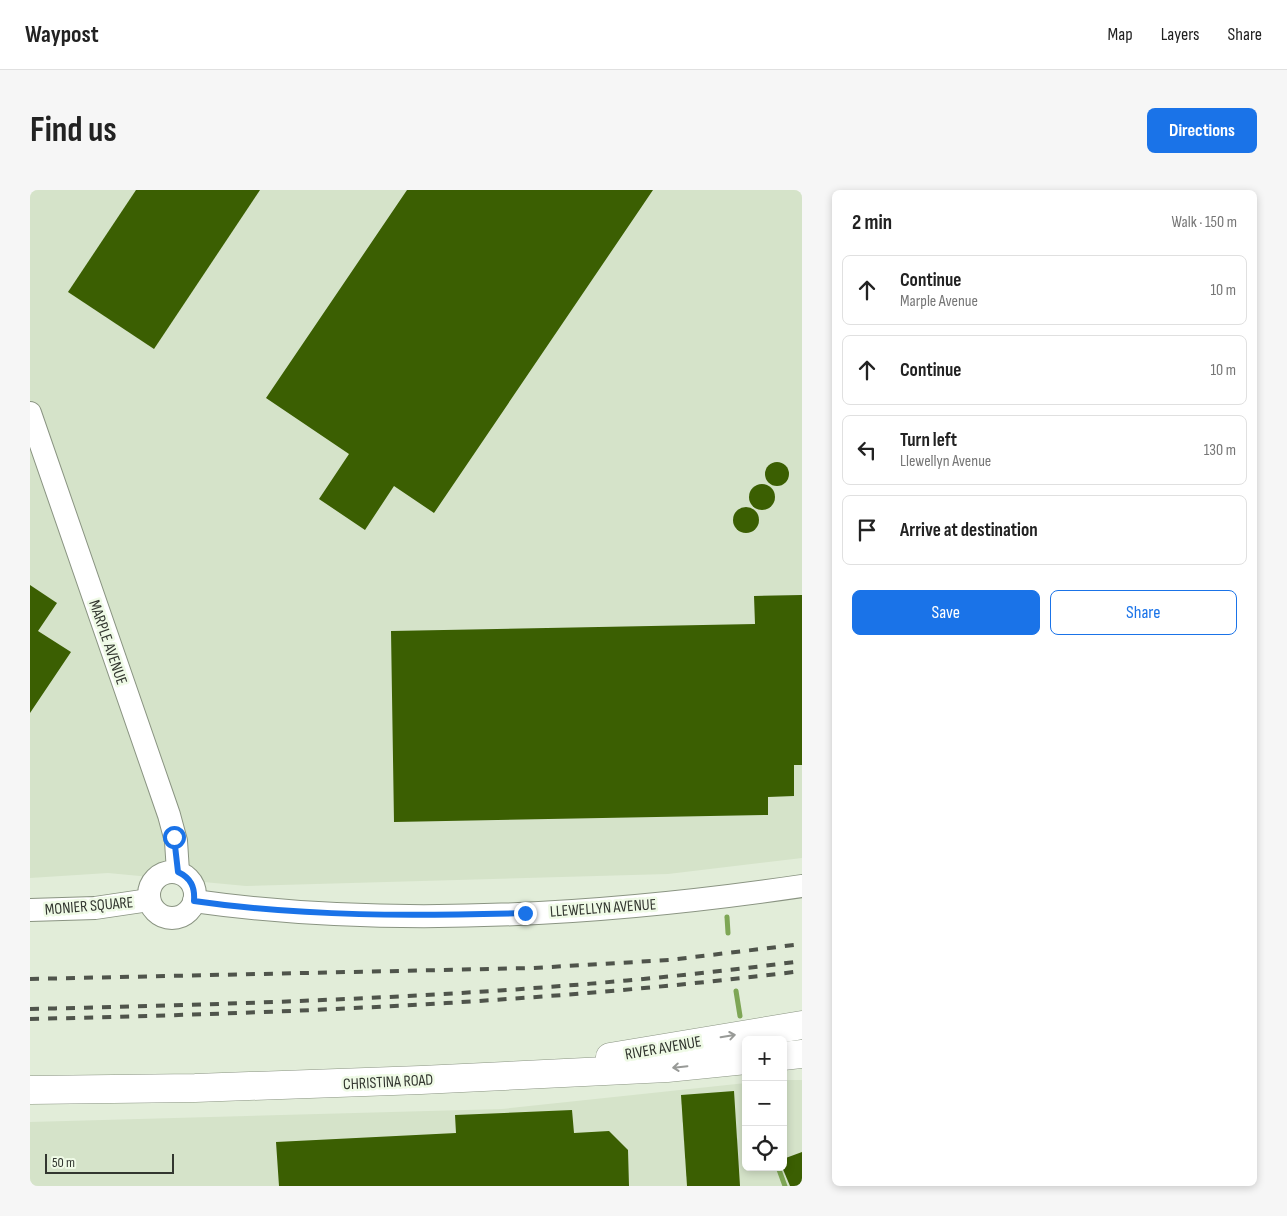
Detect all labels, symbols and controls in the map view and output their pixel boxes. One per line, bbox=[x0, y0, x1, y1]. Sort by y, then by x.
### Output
text: Waypost bbox=[25, 20, 99, 49]
text: Map bbox=[1108, 24, 1133, 45]
text: Layers bbox=[1161, 24, 1200, 45]
text: Share bbox=[1228, 24, 1262, 45]
button: Directions bbox=[1147, 108, 1257, 153]
text: Find us bbox=[30, 109, 117, 152]
text: 2 min bbox=[852, 210, 892, 235]
text: Walk · 150 m bbox=[1172, 213, 1237, 232]
text: Continue bbox=[900, 269, 961, 292]
icon: ahead bbox=[853, 276, 881, 304]
text: 10 m bbox=[1210, 281, 1236, 300]
text: Marple Avenue bbox=[900, 292, 978, 311]
icon: ahead bbox=[853, 356, 881, 384]
text: Continue bbox=[900, 359, 961, 382]
text: 10 m bbox=[1210, 361, 1236, 380]
text: Turn left bbox=[900, 429, 957, 452]
icon: left bbox=[853, 436, 881, 464]
text: 130 m bbox=[1204, 441, 1236, 460]
text: Llewellyn Avenue bbox=[900, 452, 991, 471]
icon: arrive bbox=[853, 516, 881, 544]
text: Arrive at destination bbox=[900, 519, 1038, 542]
button: Save bbox=[852, 590, 1040, 635]
button: Share bbox=[1050, 590, 1237, 635]
street label: MARPLE AVENUE bbox=[84, 598, 131, 687]
route start bbox=[163, 826, 186, 849]
street label: MONIER SQUARE bbox=[44, 893, 134, 920]
street label: LLEWELLYN AVENUE bbox=[549, 895, 657, 922]
route end bbox=[514, 902, 537, 925]
one-way arrow bbox=[720, 1031, 736, 1041]
street label: RIVER AVENUE bbox=[624, 1032, 703, 1065]
map controls bbox=[742, 1036, 787, 1171]
button: + bbox=[742, 1036, 787, 1081]
one-way arrow bbox=[672, 1062, 688, 1072]
street label: CHRISTINA ROAD bbox=[342, 1071, 434, 1094]
button: − bbox=[742, 1081, 787, 1126]
button: locate bbox=[742, 1126, 787, 1171]
scale bar bbox=[45, 1151, 174, 1174]
text: 50 m bbox=[52, 1154, 75, 1171]

